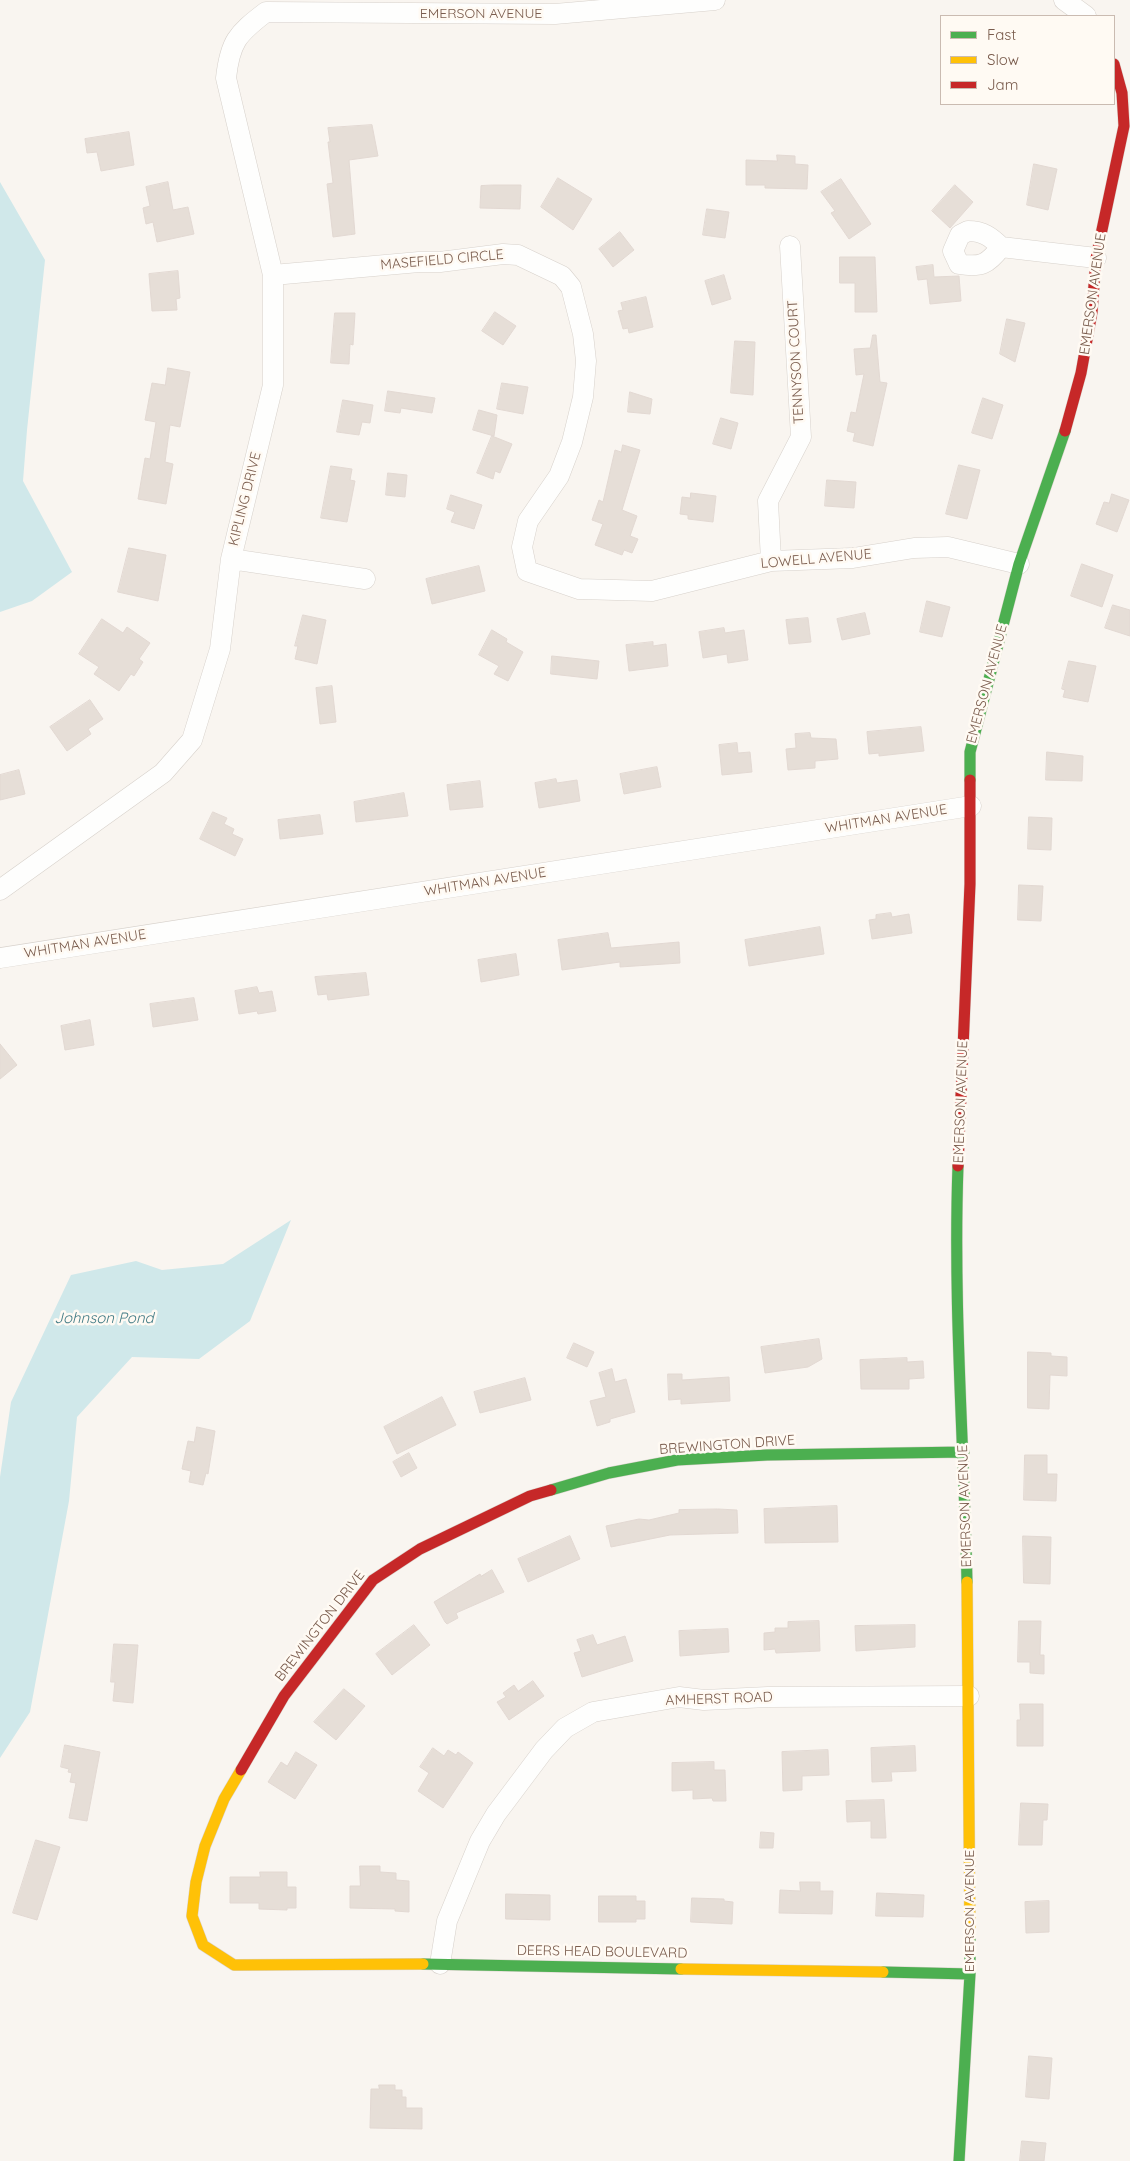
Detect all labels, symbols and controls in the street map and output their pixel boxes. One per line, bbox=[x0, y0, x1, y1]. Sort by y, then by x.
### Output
street label: EMERSON AVENUE bbox=[420, 6, 542, 22]
legend bbox=[940, 15, 1115, 105]
text: Fast bbox=[987, 25, 1016, 44]
text: Slow bbox=[987, 50, 1019, 69]
text: Jam bbox=[987, 75, 1018, 94]
street label: EMERSON AVENUE bbox=[1076, 232, 1110, 356]
street label: MASEFIELD CIRCLE bbox=[380, 246, 504, 274]
street label: TENNYSON COURT bbox=[784, 299, 808, 425]
street label: KIPLING DRIVE bbox=[225, 450, 265, 548]
street label: LOWELL AVENUE bbox=[760, 546, 872, 572]
street label: EMERSON AVENUE bbox=[963, 623, 1011, 745]
street label: WHITMAN AVENUE bbox=[824, 801, 948, 837]
street label: WHITMAN AVENUE bbox=[423, 864, 547, 900]
street label: WHITMAN AVENUE bbox=[23, 926, 147, 962]
street label: EMERSON AVENUE bbox=[950, 1040, 972, 1164]
water label: Johnson Pond bbox=[54, 1309, 154, 1327]
street label: BREWINGTON DRIVE bbox=[658, 1432, 796, 1458]
street label: EMERSON AVENUE bbox=[954, 1444, 976, 1568]
street label: BREWINGTON DRIVE bbox=[271, 1567, 369, 1685]
street label: AMHERST ROAD bbox=[665, 1689, 773, 1709]
street label: EMERSON AVENUE bbox=[962, 1850, 978, 1972]
street label: DEERS HEAD BOULEVARD bbox=[517, 1942, 687, 1962]

